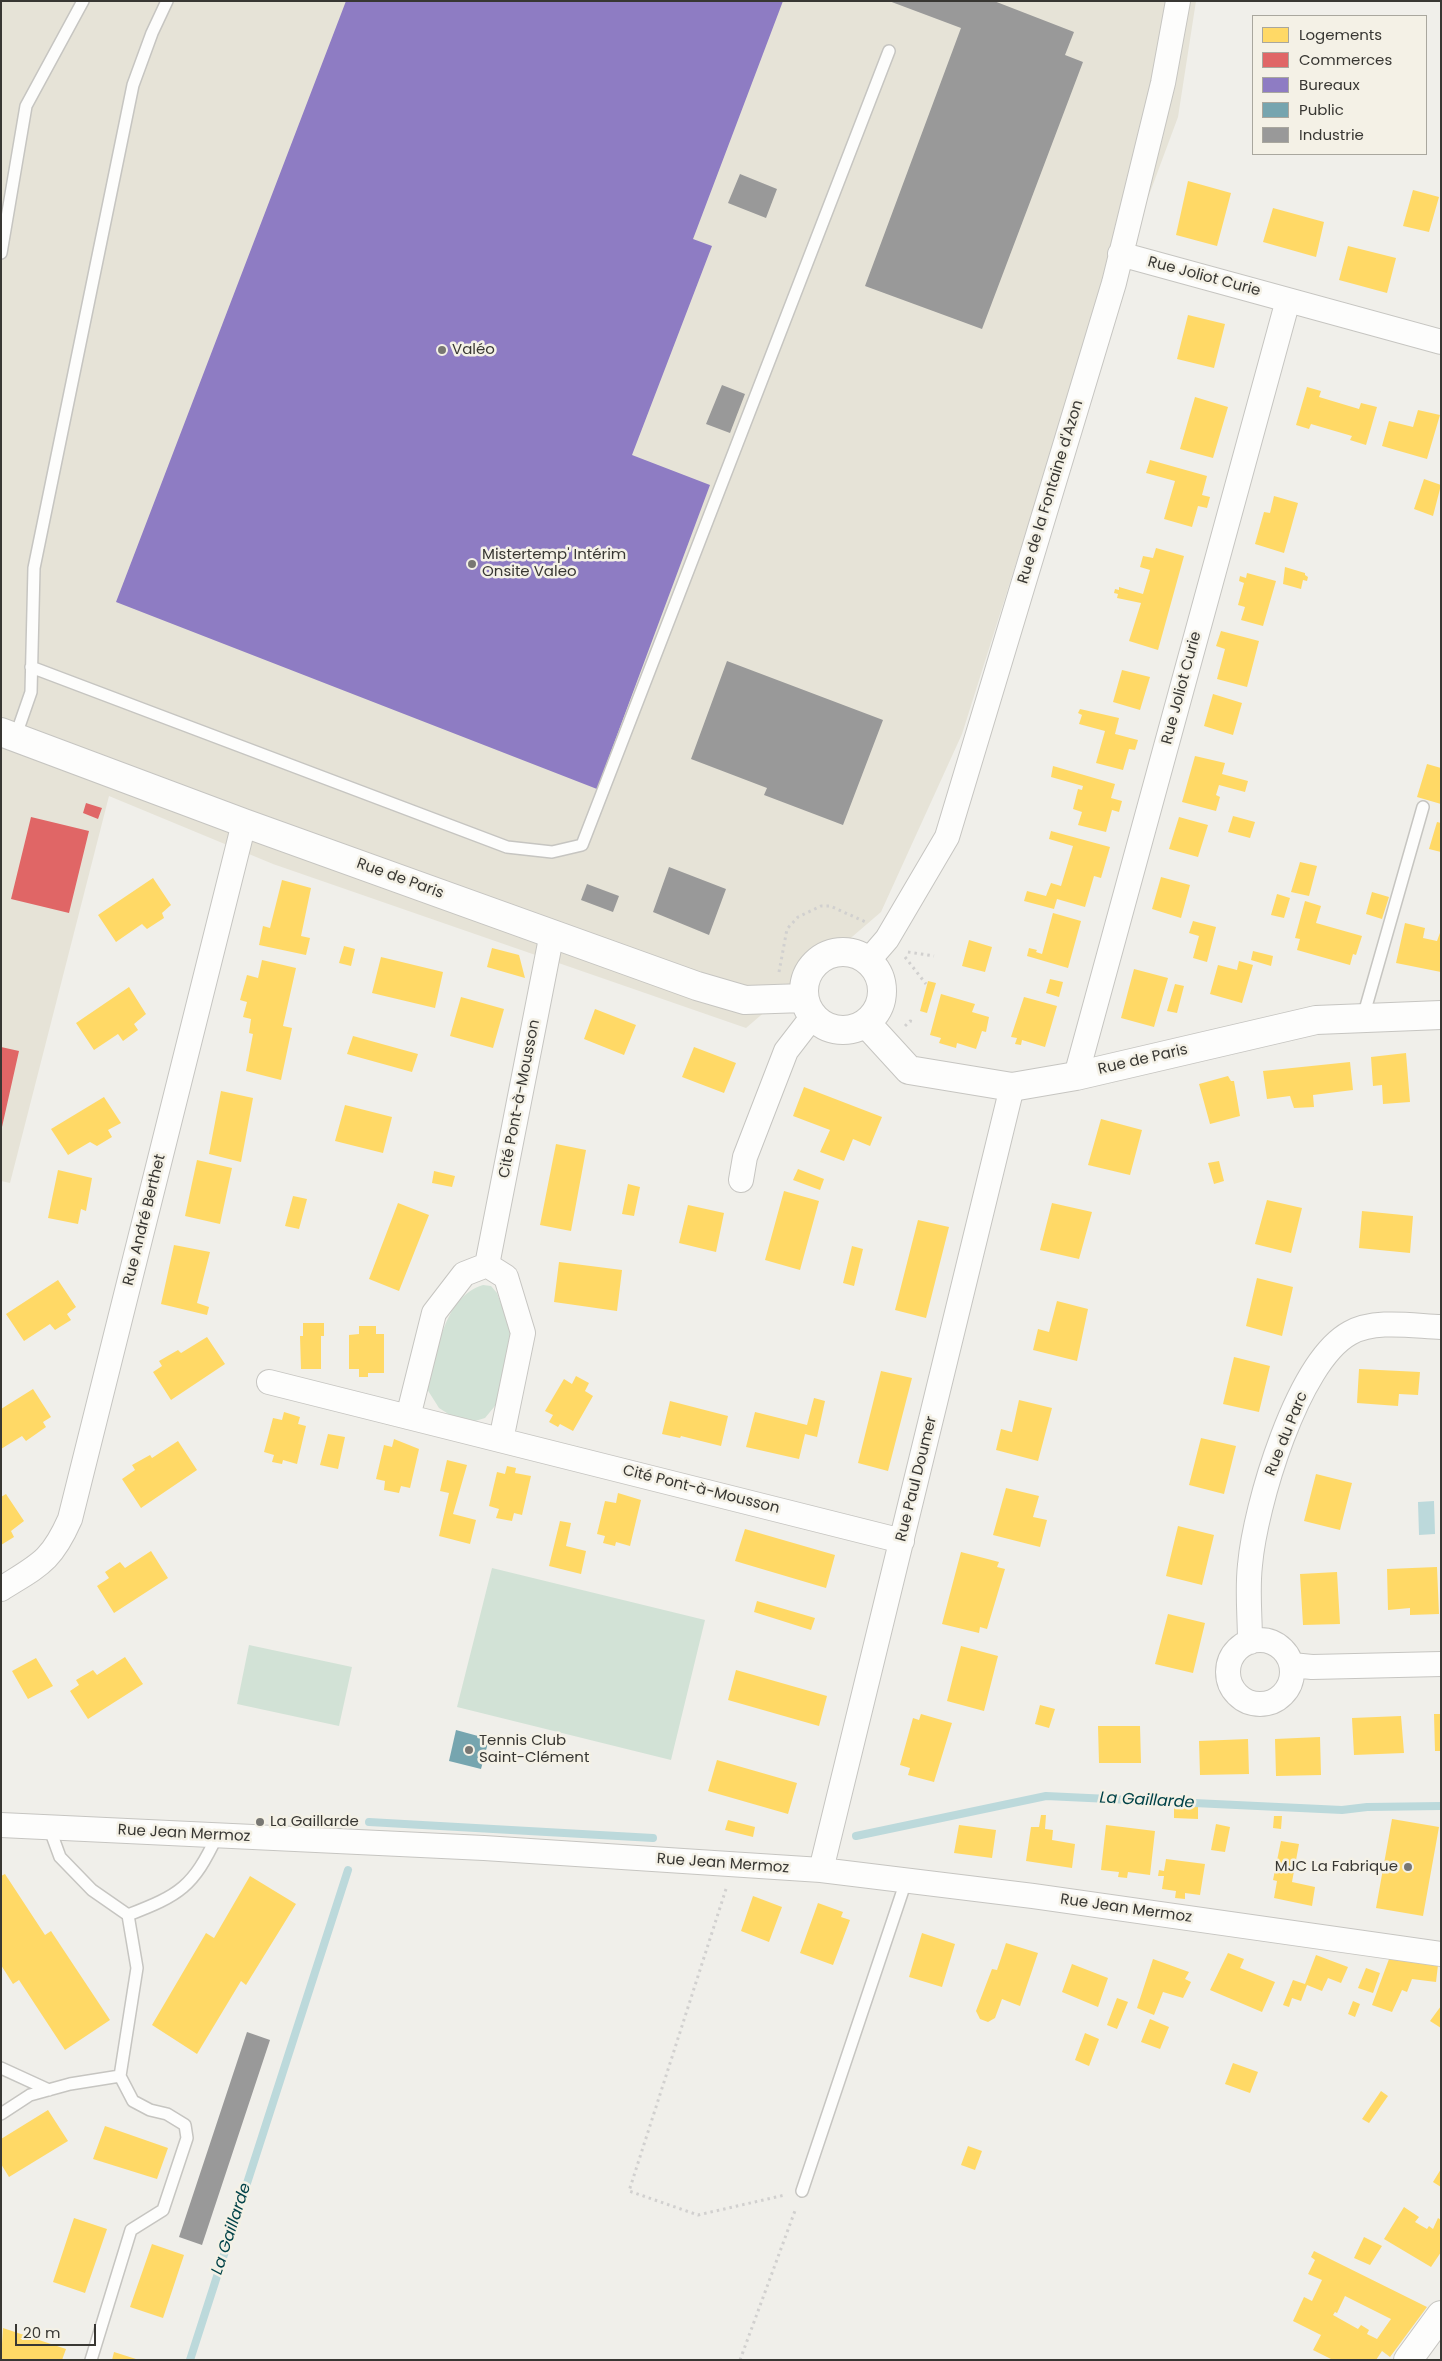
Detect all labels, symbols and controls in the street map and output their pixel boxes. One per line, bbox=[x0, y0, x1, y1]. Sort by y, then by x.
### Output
legend bbox=[1252, 15, 1427, 155]
text: Logements bbox=[1299, 24, 1382, 45]
text: Commerces bbox=[1299, 49, 1392, 70]
text: Bureaux bbox=[1299, 74, 1360, 95]
text: Public bbox=[1299, 99, 1344, 120]
text: Industrie bbox=[1299, 124, 1364, 145]
street label: Rue Joliot Curie bbox=[1146, 253, 1262, 301]
place label: Valéo bbox=[452, 341, 495, 359]
marker: Valéo bbox=[436, 344, 448, 356]
street label: Rue de la Fontaine d'Azon bbox=[1014, 398, 1088, 586]
place label: Mistertemp' Intérim Onsite Valeo bbox=[482, 546, 626, 581]
marker: Mistertemp' Intérim Onsite Valeo bbox=[466, 558, 478, 570]
street label: Rue Joliot Curie bbox=[1158, 630, 1206, 746]
street label: Rue de Paris bbox=[354, 855, 446, 903]
street label: Cité Pont-à-Mousson bbox=[496, 1018, 544, 1180]
street label: Rue de Paris bbox=[1096, 1041, 1190, 1079]
street label: Rue André Berthet bbox=[120, 1152, 170, 1288]
street label: Rue du Parc bbox=[1262, 1389, 1312, 1479]
street label: Rue Paul Doumer bbox=[893, 1415, 941, 1543]
street label: Cité Pont-à-Mousson bbox=[621, 1462, 781, 1518]
place label: Tennis Club Saint-Clément bbox=[479, 1732, 589, 1767]
marker: Tennis Club Saint-Clément bbox=[463, 1744, 475, 1756]
water label: La Gaillarde bbox=[1099, 1789, 1195, 1813]
place label: La Gaillarde bbox=[270, 1813, 359, 1831]
marker: La Gaillarde bbox=[254, 1816, 266, 1828]
street label: Rue Jean Mermoz bbox=[117, 1822, 251, 1846]
street label: Rue Jean Mermoz bbox=[656, 1850, 790, 1878]
place label: MJC La Fabrique bbox=[1275, 1858, 1398, 1876]
marker: MJC La Fabrique bbox=[1402, 1861, 1414, 1873]
street label: Rue Jean Mermoz bbox=[1059, 1891, 1193, 1927]
water label: La Gaillarde bbox=[208, 2181, 256, 2277]
scale bar bbox=[18, 2314, 99, 2346]
text: 20 m bbox=[23, 2322, 61, 2343]

